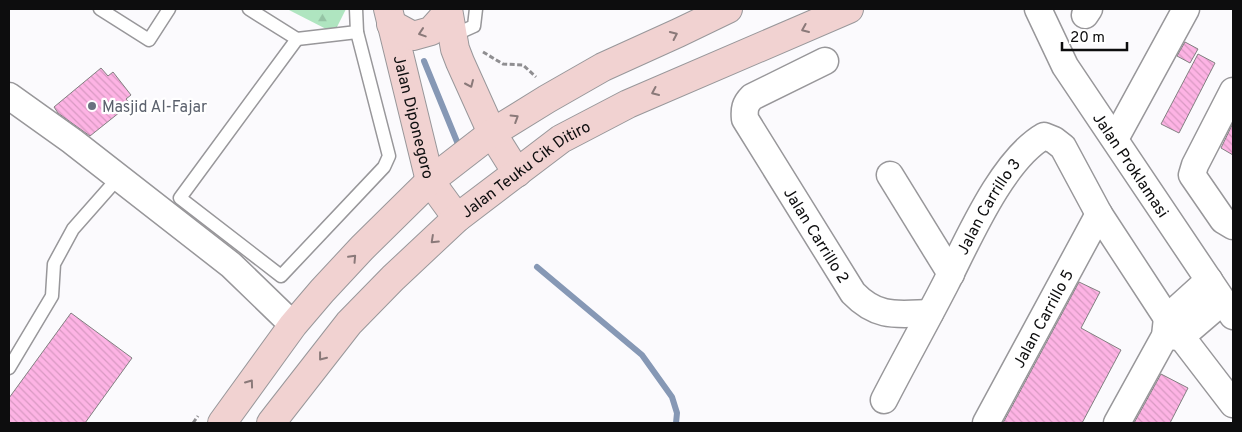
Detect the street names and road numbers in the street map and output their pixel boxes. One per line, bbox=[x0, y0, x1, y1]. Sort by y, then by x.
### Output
street label: Jalan Diponegoro bbox=[388, 53, 437, 181]
street label: Jalan Proklamasi bbox=[1087, 109, 1172, 222]
street label: Jalan Teuku Cik Ditiro bbox=[458, 117, 594, 223]
street label: Jalan Carrillo 3 bbox=[953, 155, 1026, 259]
street label: Jalan Carrillo 2 bbox=[778, 184, 853, 288]
street label: Jalan Carrillo 5 bbox=[1010, 266, 1079, 372]

